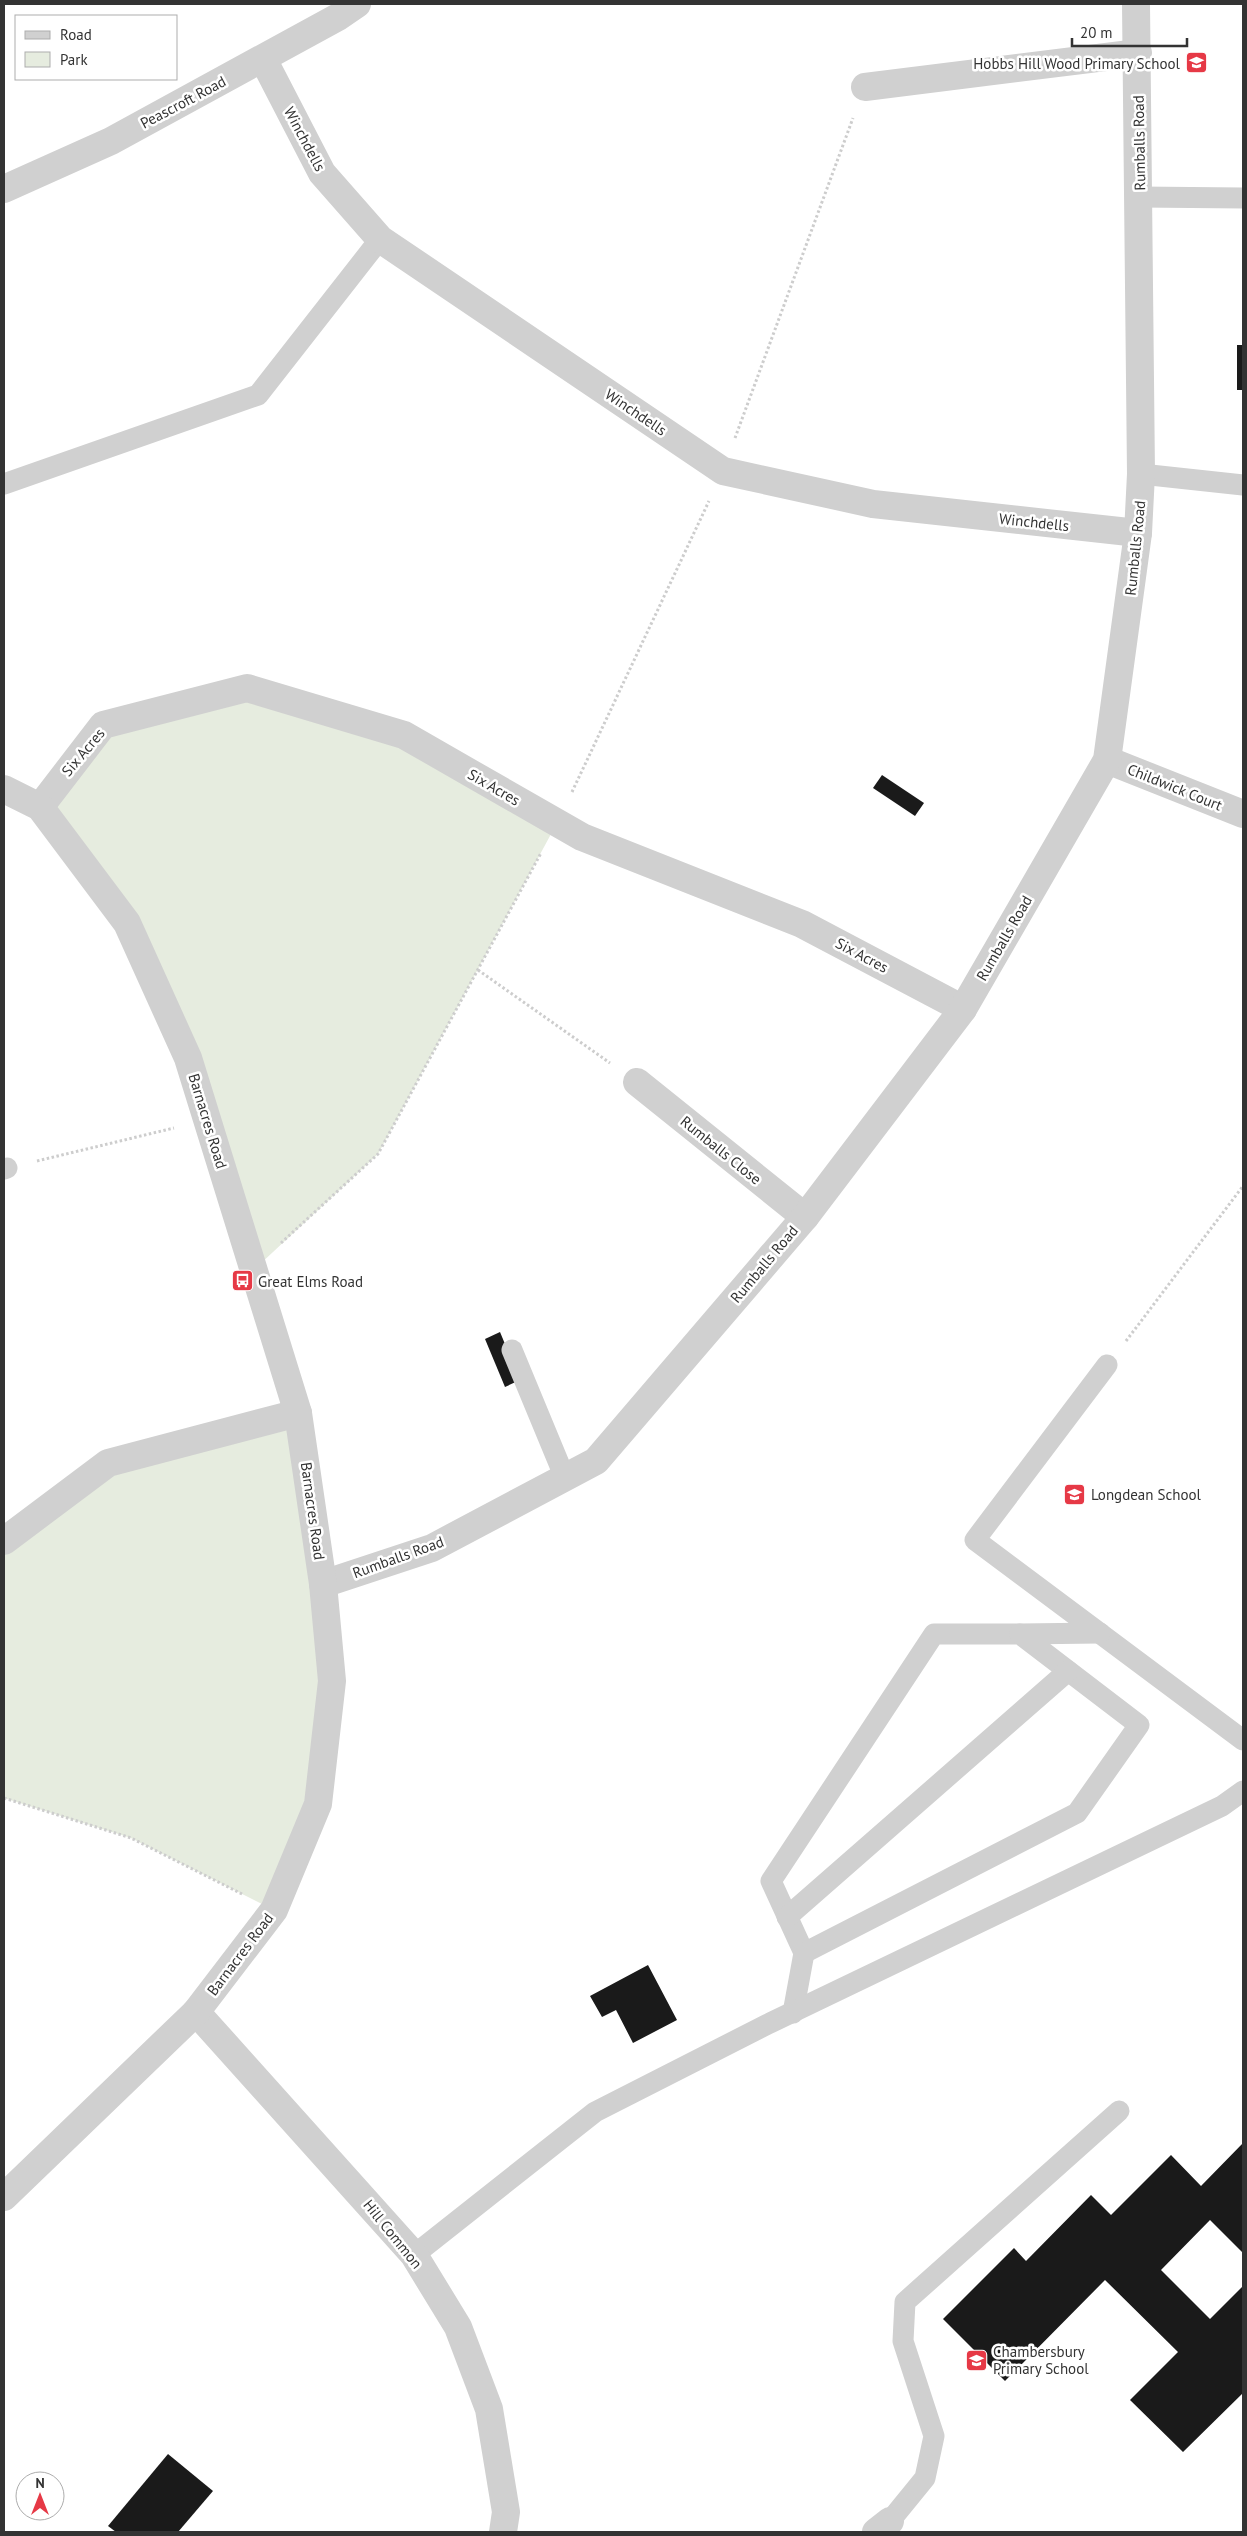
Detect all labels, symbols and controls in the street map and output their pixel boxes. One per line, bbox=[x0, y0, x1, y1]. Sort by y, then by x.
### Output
legend bbox=[15, 15, 178, 80]
scale bar bbox=[1072, 15, 1187, 47]
text: 20 m bbox=[1080, 23, 1113, 42]
text: Road bbox=[60, 25, 92, 44]
text: Park bbox=[60, 50, 88, 69]
school or university icon: Hobbs Hill Wood Primary School bbox=[1184, 51, 1208, 75]
place label: Hobbs Hill Wood Primary School bbox=[973, 54, 1181, 73]
street label: Peascroft Road bbox=[137, 71, 229, 133]
street label: Rumballs Road bbox=[1129, 95, 1149, 191]
street label: Winchdells bbox=[280, 103, 330, 175]
street label: Winchdells bbox=[602, 384, 670, 440]
street label: Rumballs Road bbox=[1121, 500, 1149, 596]
street label: Winchdells bbox=[998, 509, 1070, 535]
street label: Six Acres bbox=[57, 724, 109, 780]
street label: Childwick Court bbox=[1125, 759, 1225, 815]
street label: Six Acres bbox=[464, 764, 524, 810]
street label: Rumballs Road bbox=[972, 892, 1036, 984]
street label: Six Acres bbox=[832, 933, 892, 977]
street label: Barnacres Road bbox=[185, 1071, 231, 1171]
street label: Rumballs Close bbox=[677, 1112, 765, 1188]
street label: Rumballs Road bbox=[726, 1221, 802, 1307]
bus stop icon: Great Elms Road bbox=[230, 1269, 254, 1293]
place label: Great Elms Road bbox=[258, 1272, 363, 1291]
street label: Barnacres Road bbox=[297, 1461, 329, 1561]
school or university icon: Longdean School bbox=[1063, 1482, 1087, 1506]
place label: Longdean School bbox=[1091, 1485, 1202, 1504]
street label: Rumballs Road bbox=[350, 1532, 446, 1582]
street label: Barnacres Road bbox=[203, 1909, 277, 1999]
street label: Hill Common bbox=[359, 2196, 427, 2272]
place label: Chambersbury Primary School bbox=[993, 2342, 1089, 2378]
school or university icon: Chambersbury Primary School bbox=[965, 2348, 989, 2372]
north arrow bbox=[15, 2471, 65, 2521]
text: N bbox=[35, 2474, 45, 2492]

